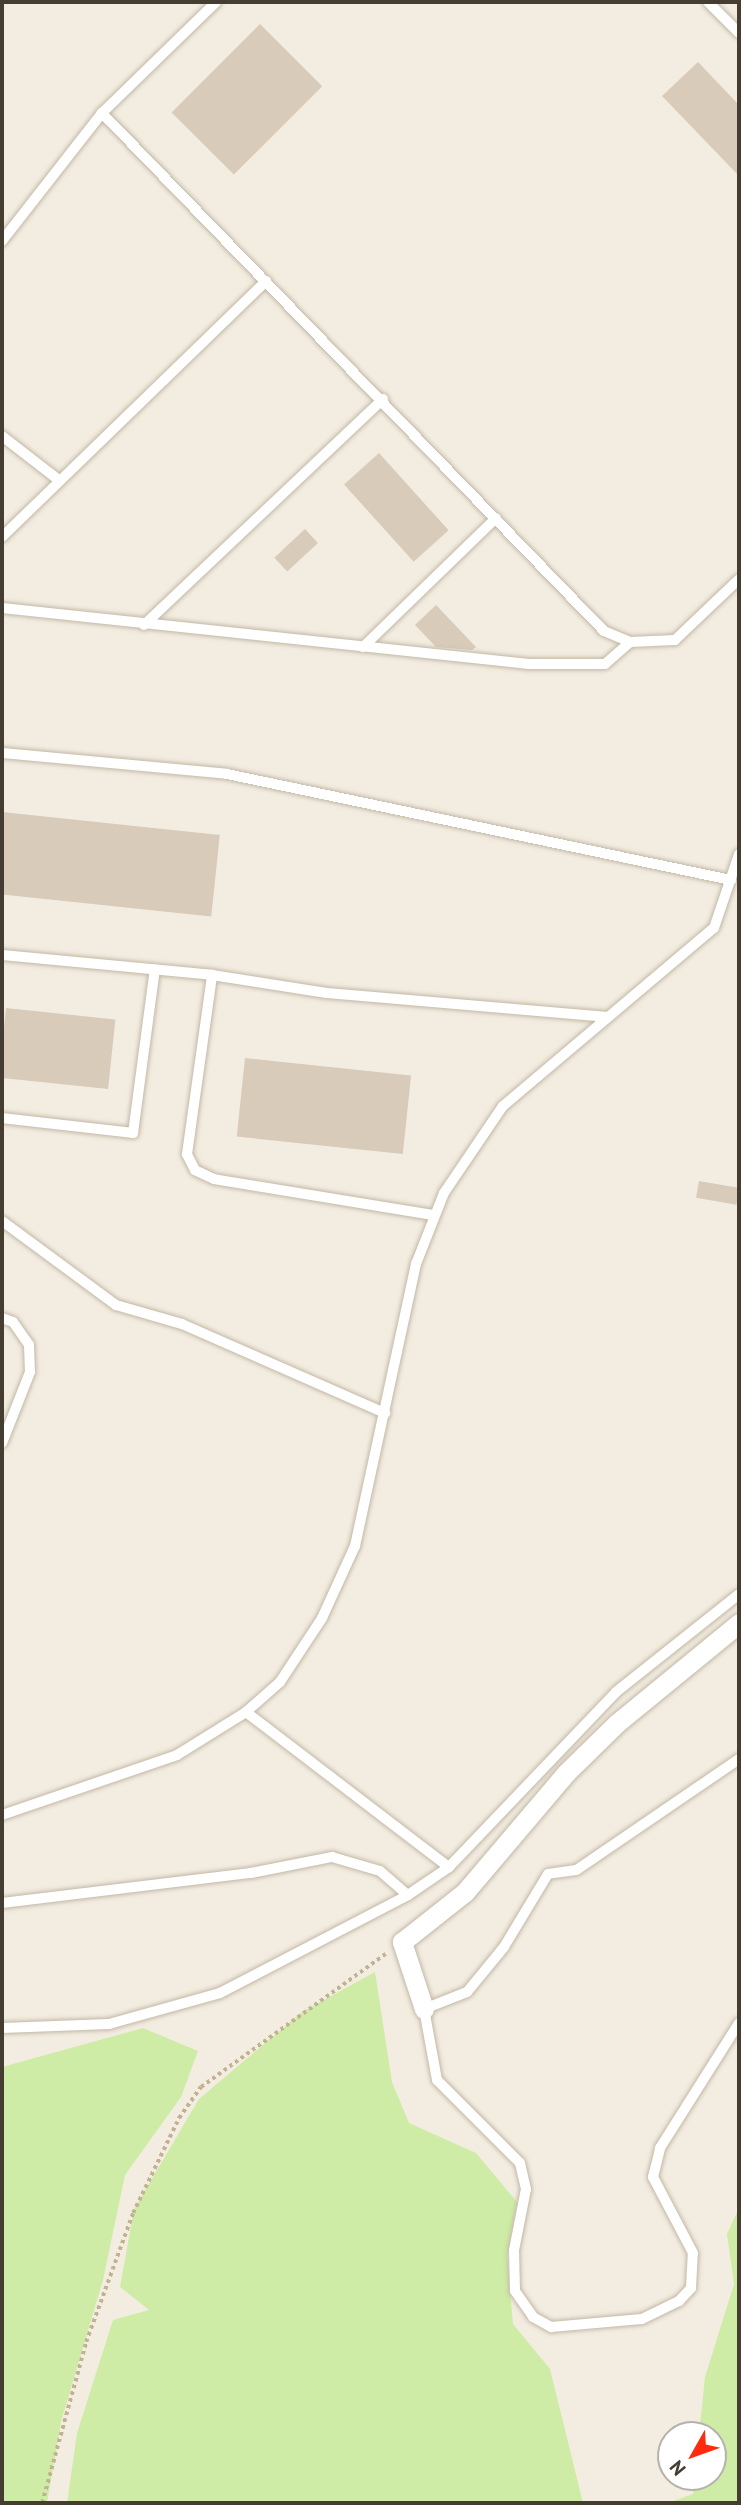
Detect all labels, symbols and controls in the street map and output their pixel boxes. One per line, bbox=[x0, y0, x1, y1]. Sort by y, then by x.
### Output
north arrow bbox=[657, 2421, 727, 2491]
text: N bbox=[664, 2456, 691, 2481]

